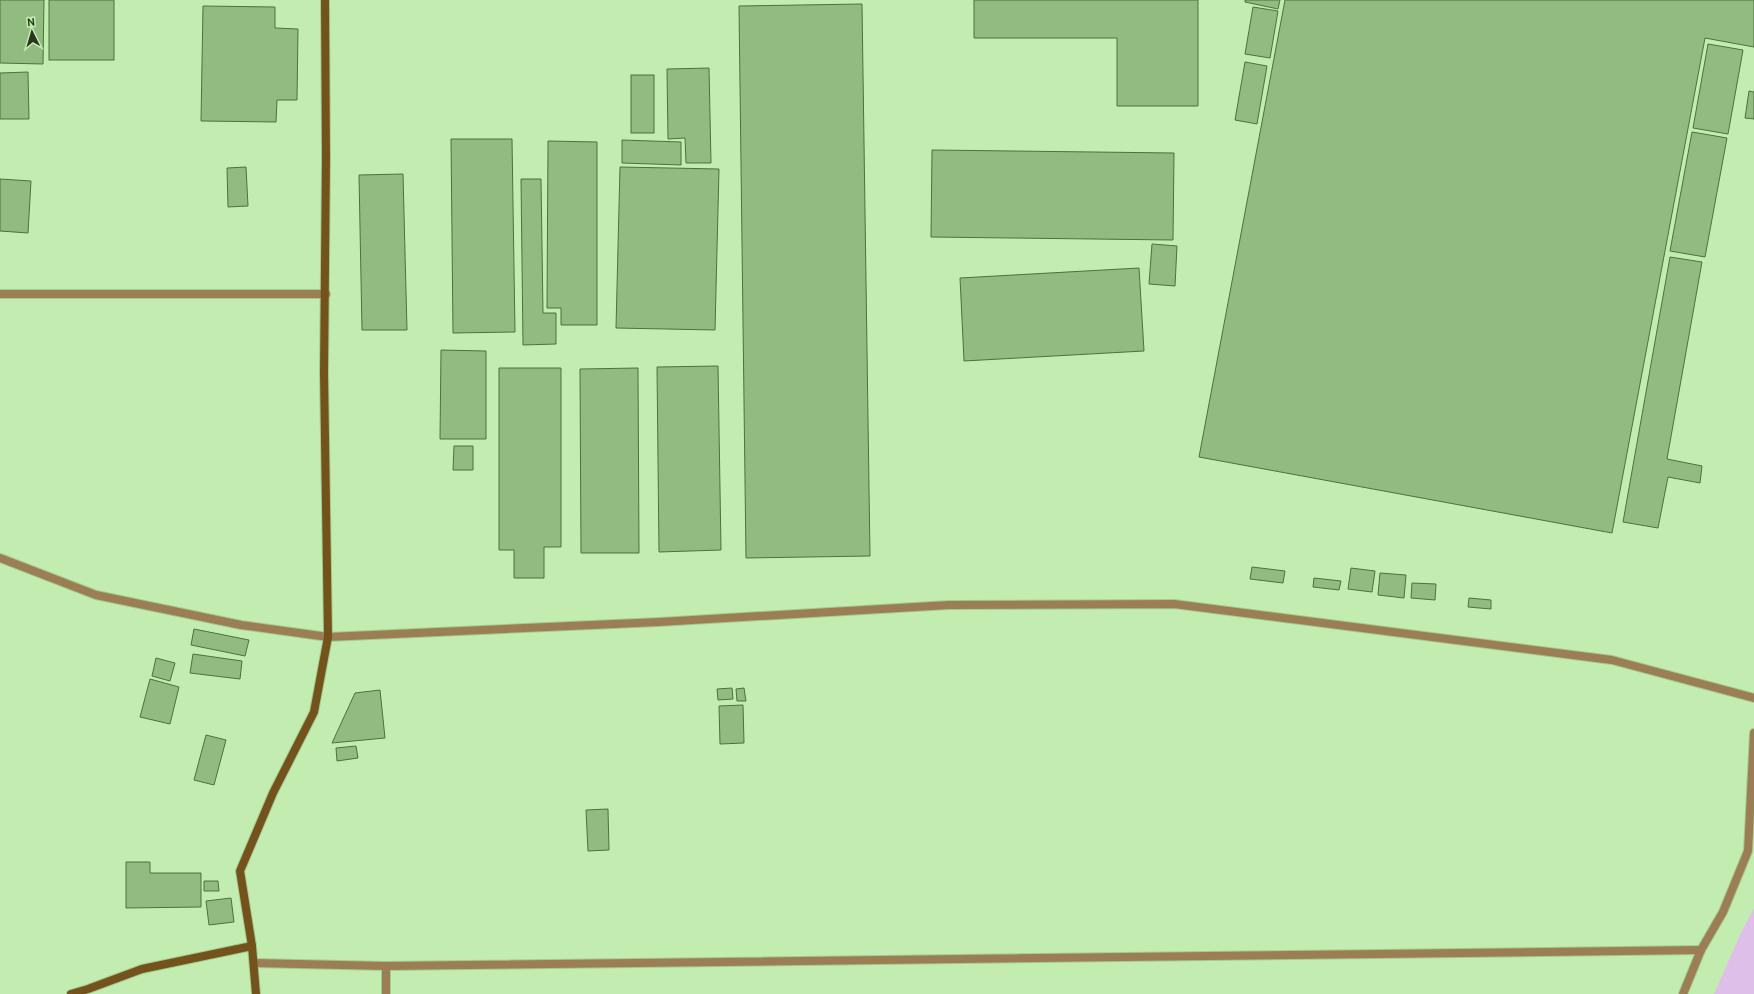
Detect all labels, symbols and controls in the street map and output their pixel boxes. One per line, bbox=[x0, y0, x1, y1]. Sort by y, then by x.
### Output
north arrow bbox=[12, 12, 52, 52]
text: N bbox=[27, 15, 36, 29]

